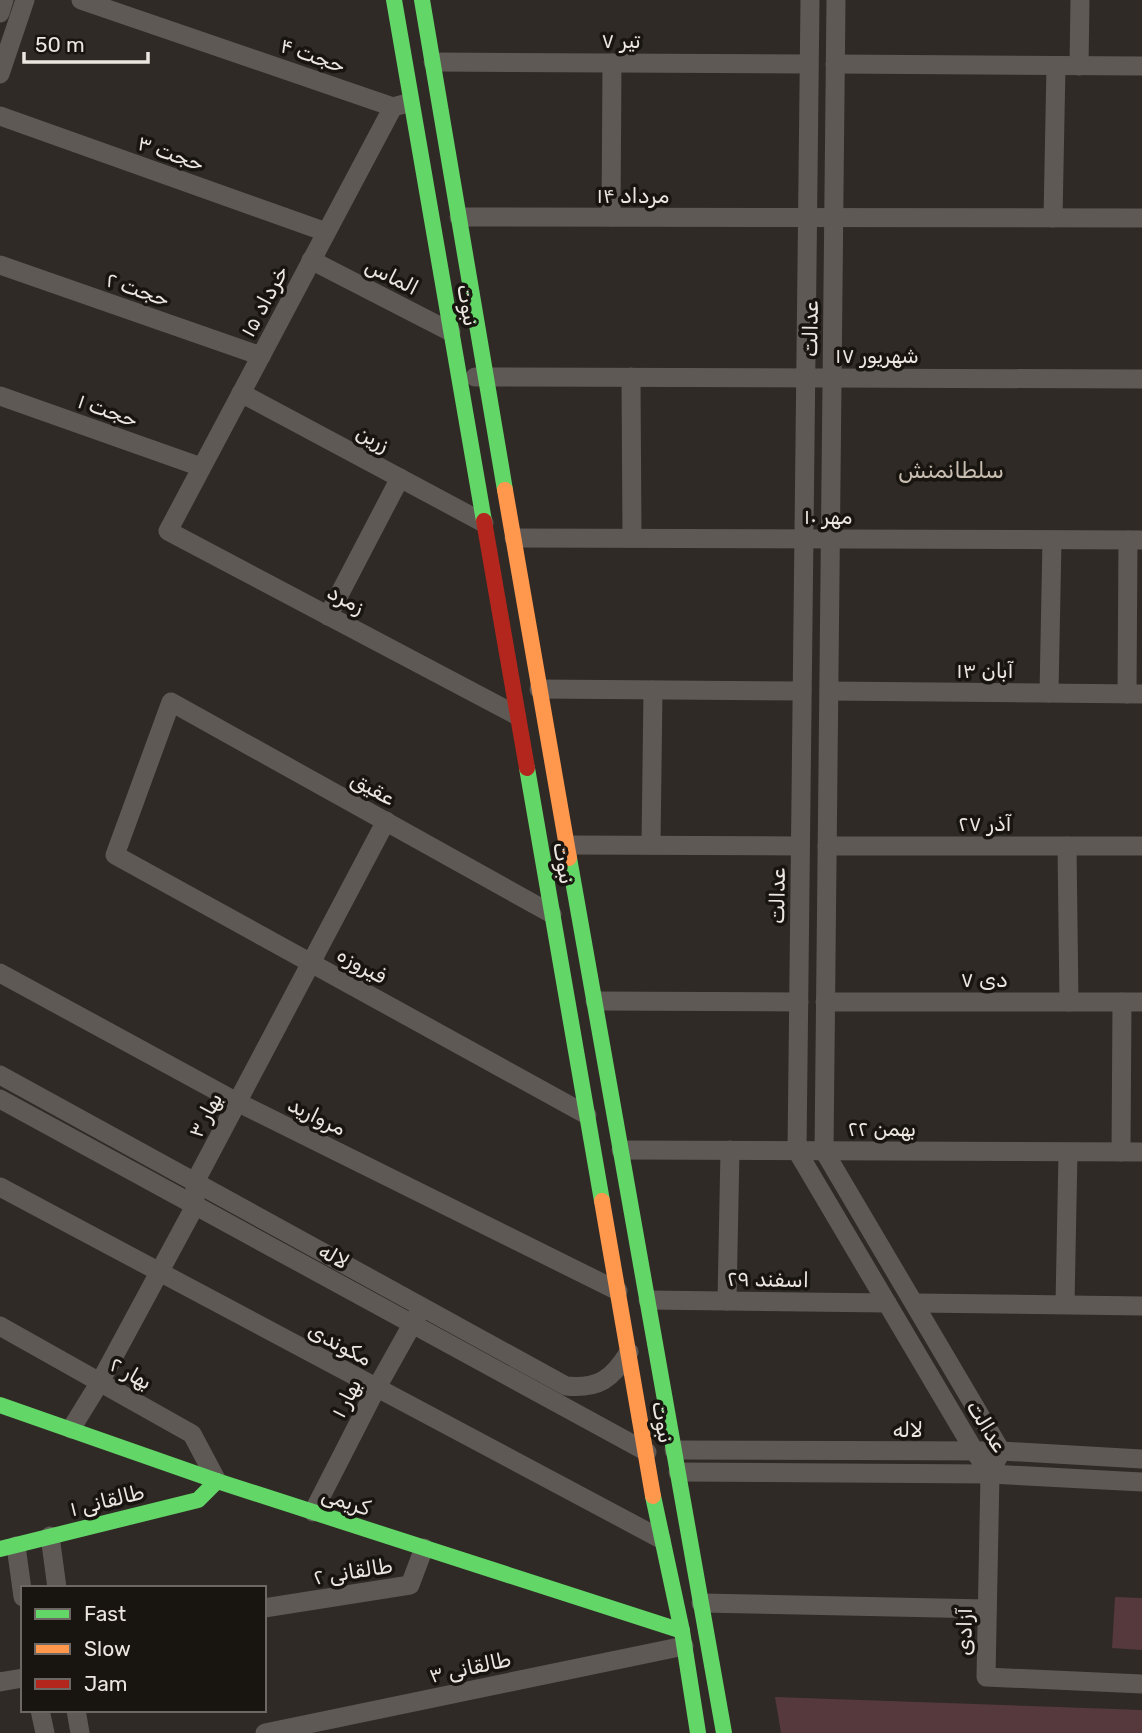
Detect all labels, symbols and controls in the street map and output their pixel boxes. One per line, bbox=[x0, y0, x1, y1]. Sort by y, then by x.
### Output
scale bar bbox=[24, 21, 149, 65]
street label: ۷ تیر bbox=[601, 28, 641, 53]
text: 50 m bbox=[35, 32, 85, 57]
street label: حجت ۴ bbox=[277, 32, 349, 78]
street label: حجت ۳ bbox=[134, 130, 208, 176]
street label: ۱۴ مرداد bbox=[597, 183, 670, 208]
street label: الماس bbox=[361, 252, 423, 300]
street label: ۱۵ خرداد bbox=[235, 261, 293, 341]
street label: حجت ۲ bbox=[103, 266, 173, 312]
street label: نبوت bbox=[452, 282, 484, 328]
street label: عدالت bbox=[797, 301, 823, 357]
street label: ۱۷ شهریور bbox=[835, 343, 919, 368]
street label: حجت ۱ bbox=[75, 388, 141, 432]
street label: زرین bbox=[352, 419, 394, 457]
district label: سلطانمنش bbox=[898, 456, 1004, 484]
street label: ۱۰ مهر bbox=[804, 504, 852, 529]
street label: زمرد bbox=[323, 579, 369, 619]
street label: ۱۳ آبان bbox=[956, 658, 1014, 683]
street label: عقیق bbox=[346, 766, 400, 810]
street label: ۲۷ آذر bbox=[958, 811, 1012, 836]
street label: نبوت bbox=[548, 840, 580, 886]
street label: عدالت bbox=[764, 868, 790, 924]
street label: فیروزه bbox=[332, 941, 391, 990]
street label: ۷ دی bbox=[960, 967, 1008, 992]
street label: بهار ۳ bbox=[183, 1088, 227, 1142]
street label: مروارید bbox=[283, 1091, 350, 1142]
street label: ۲۲ بهمن bbox=[848, 1116, 916, 1141]
street label: لاله bbox=[315, 1238, 353, 1274]
street label: ۲۹ اسفند bbox=[727, 1266, 809, 1292]
street label: مکوندی bbox=[304, 1317, 376, 1371]
street label: بهار ۲ bbox=[106, 1351, 156, 1395]
street label: بهار ۱ bbox=[326, 1374, 366, 1422]
street label: عدالت bbox=[961, 1395, 1013, 1457]
street label: نبوت bbox=[647, 1399, 679, 1445]
street label: لاله bbox=[893, 1417, 923, 1442]
street label: طالقانی ۱ bbox=[67, 1479, 147, 1521]
street label: کریمی bbox=[318, 1481, 374, 1521]
street label: طالقانی ۲ bbox=[312, 1552, 394, 1590]
legend bbox=[21, 1586, 266, 1712]
text: Fast bbox=[84, 1601, 126, 1626]
street label: آزادی bbox=[951, 1608, 977, 1656]
text: Slow bbox=[84, 1636, 131, 1661]
street label: طالقانی ۳ bbox=[427, 1646, 513, 1688]
text: Jam bbox=[84, 1671, 128, 1696]

